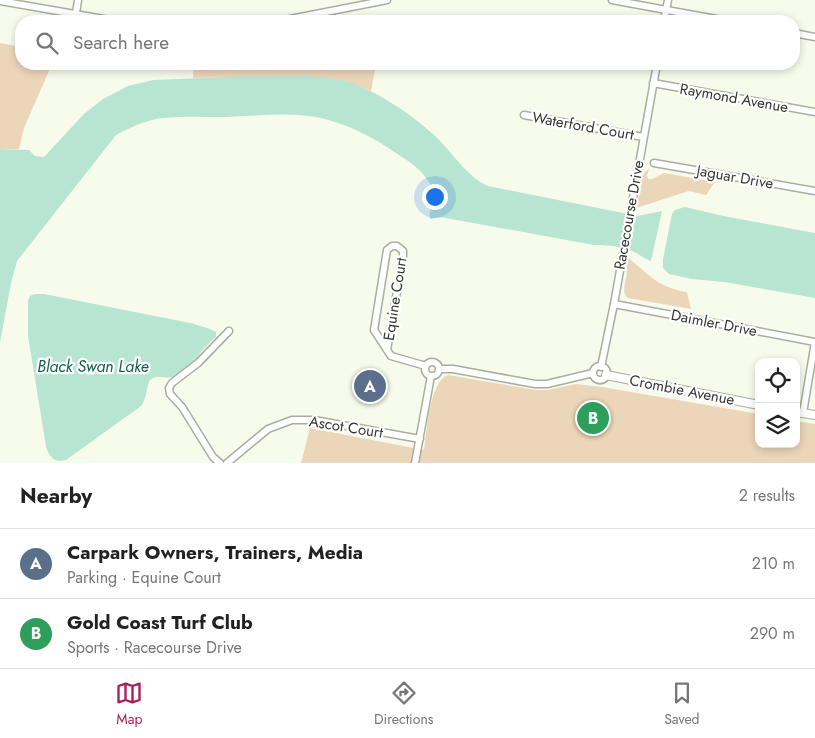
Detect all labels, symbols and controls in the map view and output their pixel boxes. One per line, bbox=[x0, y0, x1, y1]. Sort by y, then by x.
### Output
search box bbox=[15, 15, 800, 70]
icon: search bbox=[33, 29, 61, 57]
text: Search here bbox=[73, 29, 169, 56]
street label: Raymond Avenue bbox=[678, 78, 790, 118]
street label: Waterford Court bbox=[530, 106, 636, 146]
street label: Racecourse Drive bbox=[609, 158, 649, 271]
street label: Jaguar Drive bbox=[693, 159, 775, 195]
your location bbox=[422, 184, 448, 210]
street label: Equine Court bbox=[378, 256, 412, 342]
street label: Daimler Drive bbox=[669, 304, 759, 342]
water label: Black Swan Lake bbox=[37, 355, 149, 378]
map controls bbox=[755, 358, 800, 448]
button: locate bbox=[755, 358, 800, 403]
pin: A bbox=[354, 367, 386, 405]
street label: Crombie Avenue bbox=[628, 369, 737, 411]
pin: B bbox=[577, 399, 609, 437]
button: layers bbox=[755, 403, 800, 448]
street label: Ascot Court bbox=[307, 410, 385, 444]
text: Nearby bbox=[20, 481, 92, 511]
text: 2 results bbox=[739, 484, 795, 507]
text: Carpark Owners, Trainers, Media bbox=[67, 539, 363, 566]
text: A bbox=[30, 552, 42, 575]
text: 210 m bbox=[752, 552, 795, 575]
text: Parking · Equine Court bbox=[67, 566, 221, 589]
text: Gold Coast Turf Club bbox=[67, 609, 253, 636]
text: B bbox=[31, 622, 41, 645]
text: 290 m bbox=[750, 622, 795, 645]
text: Sports · Racecourse Drive bbox=[67, 636, 242, 659]
tab: Map bbox=[115, 679, 143, 729]
tab: Directions bbox=[374, 679, 433, 729]
tab: Saved bbox=[664, 679, 700, 729]

